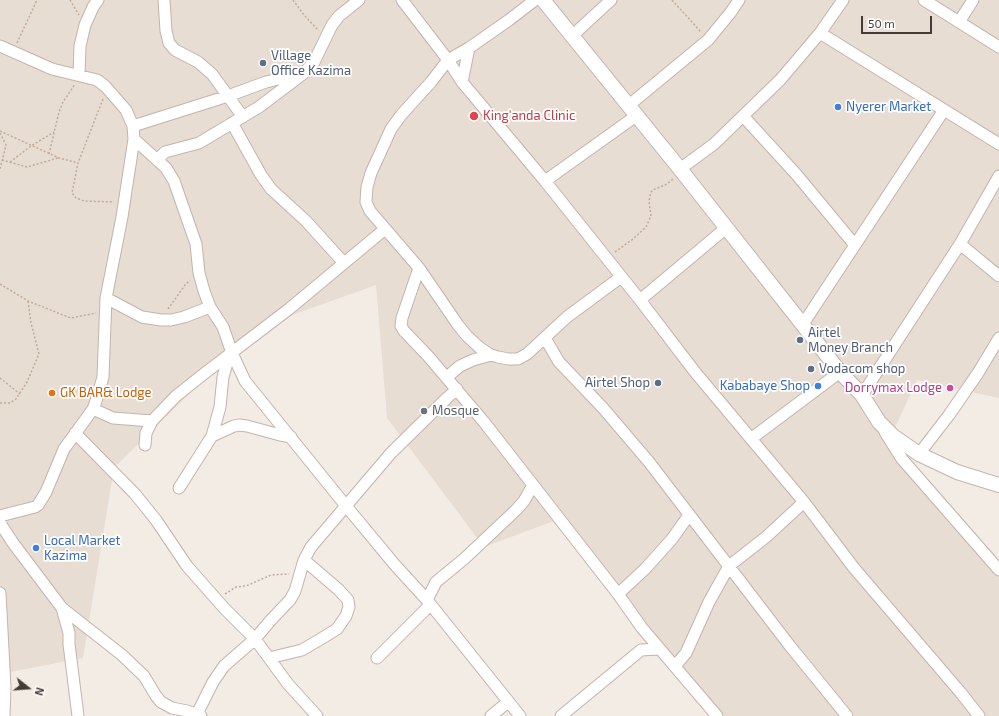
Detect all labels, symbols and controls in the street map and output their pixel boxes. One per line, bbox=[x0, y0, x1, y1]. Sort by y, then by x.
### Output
scale bar bbox=[863, 8, 934, 34]
text: 50 m bbox=[868, 16, 895, 30]
place label: Village Office Kazima bbox=[271, 48, 351, 79]
marker: Village Office Kazima bbox=[258, 58, 268, 68]
place label: Nyerer Market bbox=[846, 99, 931, 115]
marker: Nyerer Market bbox=[833, 102, 843, 112]
place label: King'anda Clinic bbox=[483, 108, 575, 124]
marker: King'anda Clinic bbox=[468, 110, 480, 122]
place label: Airtel Money Branch bbox=[808, 325, 893, 356]
marker: Airtel Money Branch bbox=[795, 335, 805, 345]
place label: Vodacom shop bbox=[819, 361, 905, 377]
marker: Vodacom shop bbox=[806, 364, 816, 374]
place label: Airtel Shop bbox=[585, 375, 650, 391]
marker: Airtel Shop bbox=[653, 378, 663, 388]
place label: Kababaye Shop bbox=[720, 378, 810, 394]
place label: Dorrymax Lodge bbox=[845, 380, 942, 396]
marker: Kababaye Shop bbox=[813, 381, 823, 391]
marker: Dorrymax Lodge bbox=[945, 383, 955, 393]
place label: GK BAR& Lodge bbox=[60, 385, 152, 401]
marker: GK BAR& Lodge bbox=[47, 388, 57, 398]
place label: Mosque bbox=[432, 403, 479, 419]
marker: Mosque bbox=[419, 406, 429, 416]
place label: Local Market Kazima bbox=[44, 533, 120, 564]
marker: Local Market Kazima bbox=[31, 543, 41, 553]
north arrow bbox=[8, 668, 48, 708]
text: N bbox=[33, 686, 47, 697]

